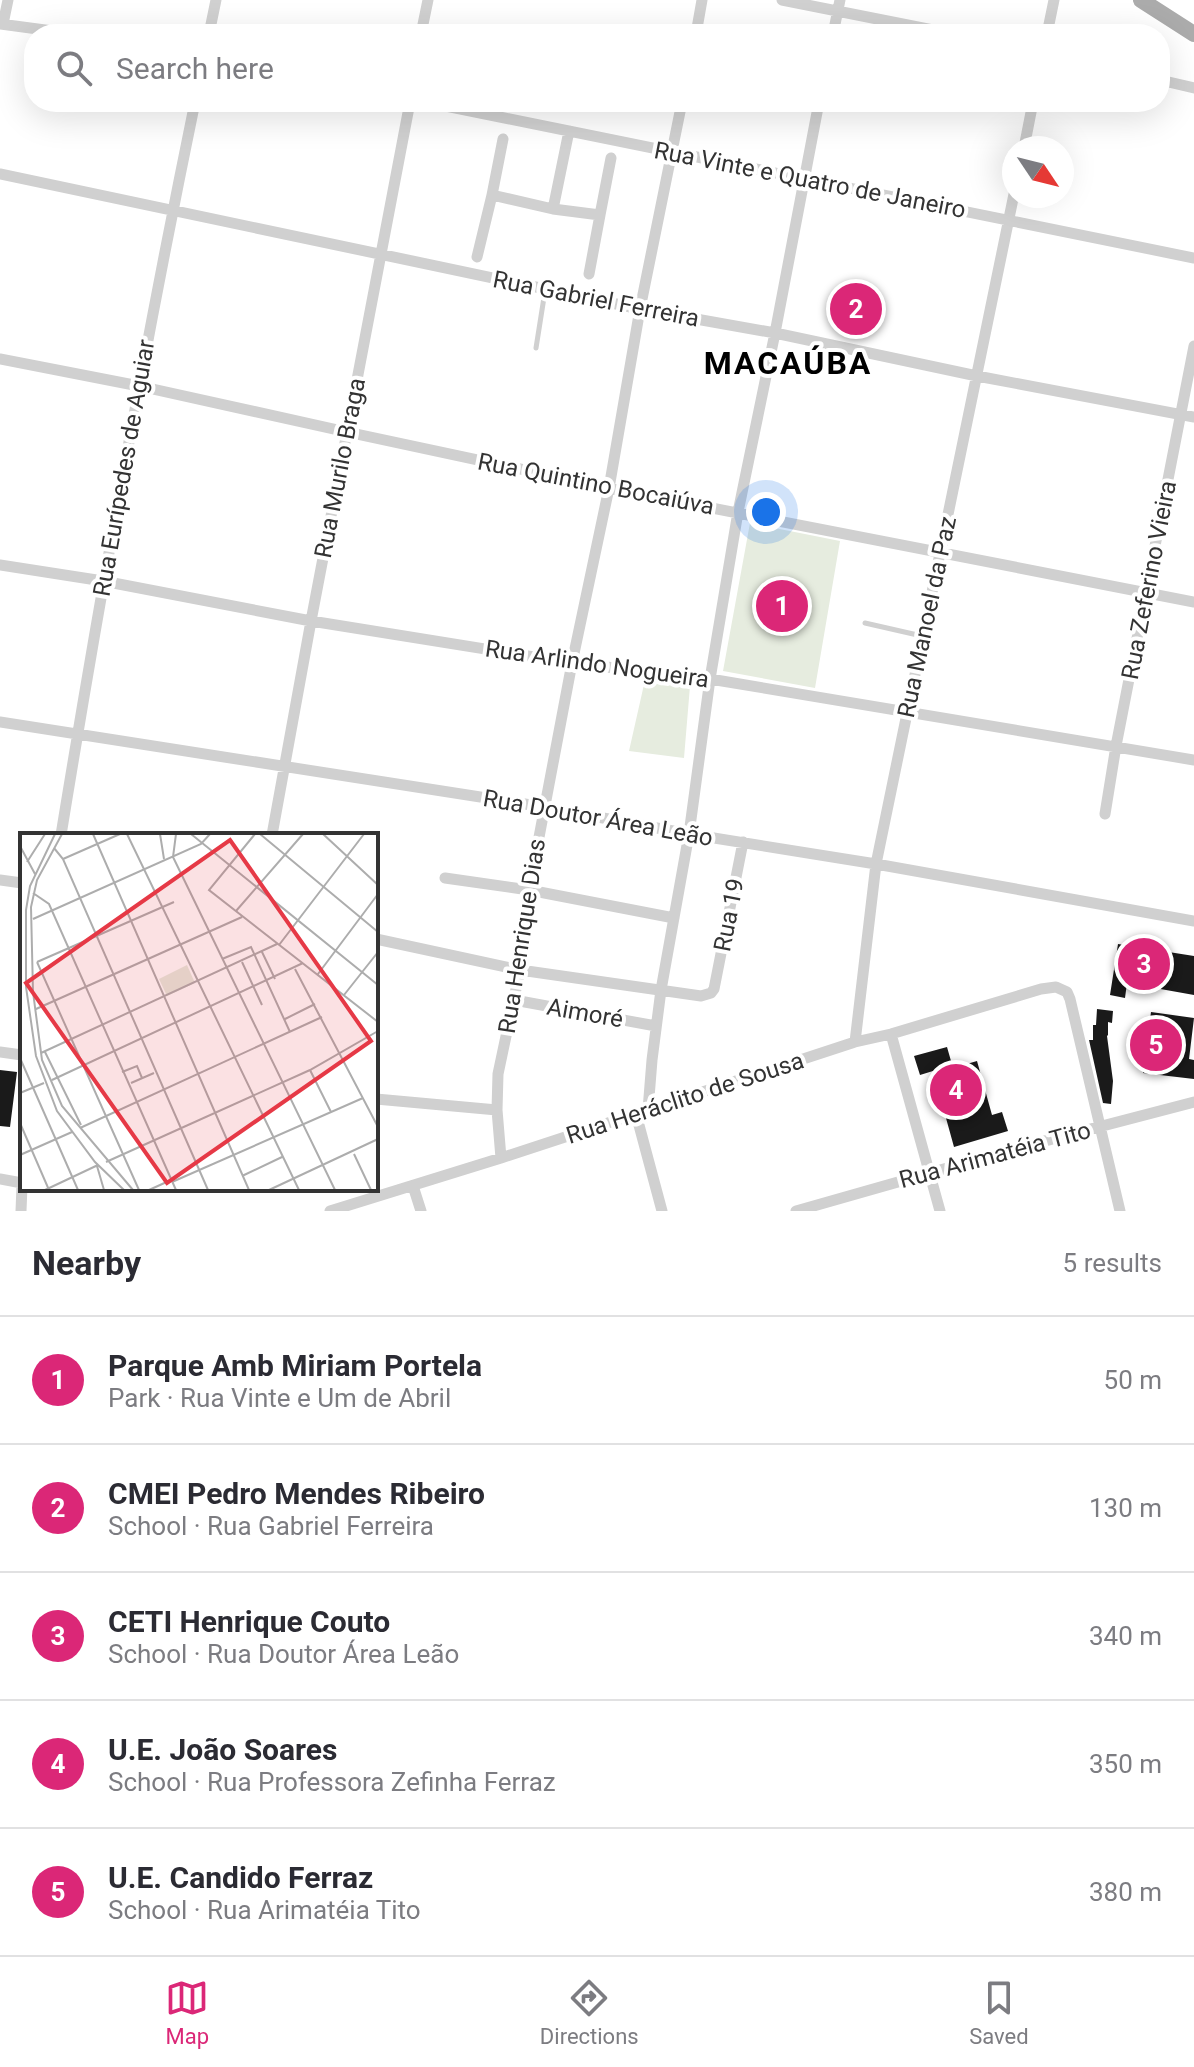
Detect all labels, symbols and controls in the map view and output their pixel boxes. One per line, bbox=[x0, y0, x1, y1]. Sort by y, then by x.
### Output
search box bbox=[24, 24, 1170, 112]
icon: search bbox=[52, 46, 96, 90]
text: Search here bbox=[116, 51, 274, 86]
street label: Rua Vinte e Quatro de Janeiro bbox=[652, 136, 968, 224]
north arrow bbox=[1002, 136, 1074, 208]
street label: Rua Gabriel Ferreira bbox=[491, 265, 701, 333]
pin: 2 bbox=[830, 279, 882, 339]
street label: Rua Eurípedes de Aguiar bbox=[88, 337, 160, 599]
district label: MACAÚBA bbox=[704, 344, 872, 382]
street label: Rua Murilo Braga bbox=[309, 376, 371, 560]
street label: Rua Quintino Bocaiúva bbox=[475, 447, 717, 521]
street label: Rua Zeferino Vieira bbox=[1116, 478, 1182, 682]
your location bbox=[746, 492, 786, 532]
street label: Rua Manoel da Paz bbox=[892, 514, 962, 720]
pin: 1 bbox=[756, 576, 808, 636]
street label: Rua Arlindo Nogueira bbox=[483, 634, 711, 694]
street label: Rua Doutor Área Leão bbox=[481, 784, 715, 852]
inset map bbox=[20, 833, 378, 1191]
street label: Rua Henrique Dias bbox=[493, 837, 551, 1035]
street label: Rua 19 bbox=[708, 876, 750, 954]
pin: 3 bbox=[1118, 934, 1170, 994]
street label: Aimoré bbox=[545, 993, 625, 1033]
pin: 5 bbox=[1130, 1015, 1182, 1075]
street label: Rua Heráclito de Sousa bbox=[563, 1046, 807, 1150]
pin: 4 bbox=[930, 1060, 982, 1120]
street label: Rua Arimatéia Tito bbox=[896, 1116, 1094, 1194]
text: Nearby bbox=[32, 1243, 141, 1283]
text: 5 results bbox=[1063, 1248, 1162, 1278]
text: Parque Amb Miriam Portela bbox=[108, 1348, 482, 1383]
text: 1 bbox=[51, 1365, 65, 1395]
text: 50 m bbox=[1104, 1365, 1162, 1395]
text: Park · Rua Vinte e Um de Abril bbox=[108, 1383, 451, 1413]
text: CMEI Pedro Mendes Ribeiro bbox=[108, 1476, 485, 1511]
text: 2 bbox=[51, 1493, 65, 1523]
text: 130 m bbox=[1089, 1493, 1162, 1523]
text: School · Rua Gabriel Ferreira bbox=[108, 1511, 434, 1541]
text: CETI Henrique Couto bbox=[108, 1604, 390, 1639]
text: 3 bbox=[51, 1621, 65, 1651]
text: 340 m bbox=[1089, 1621, 1162, 1651]
text: School · Rua Doutor Área Leão bbox=[108, 1639, 459, 1669]
text: U.E. João Soares bbox=[108, 1732, 337, 1767]
text: 4 bbox=[51, 1749, 65, 1779]
text: 350 m bbox=[1089, 1749, 1162, 1779]
text: School · Rua Professora Zefinha Ferraz bbox=[108, 1767, 556, 1797]
text: U.E. Candido Ferraz bbox=[108, 1860, 373, 1895]
text: 5 bbox=[51, 1877, 65, 1907]
text: 380 m bbox=[1089, 1877, 1162, 1907]
text: School · Rua Arimatéia Tito bbox=[108, 1895, 421, 1925]
tab: Map bbox=[165, 1976, 209, 2049]
tab: Directions bbox=[540, 1976, 639, 2049]
tab: Saved bbox=[969, 1976, 1029, 2049]

